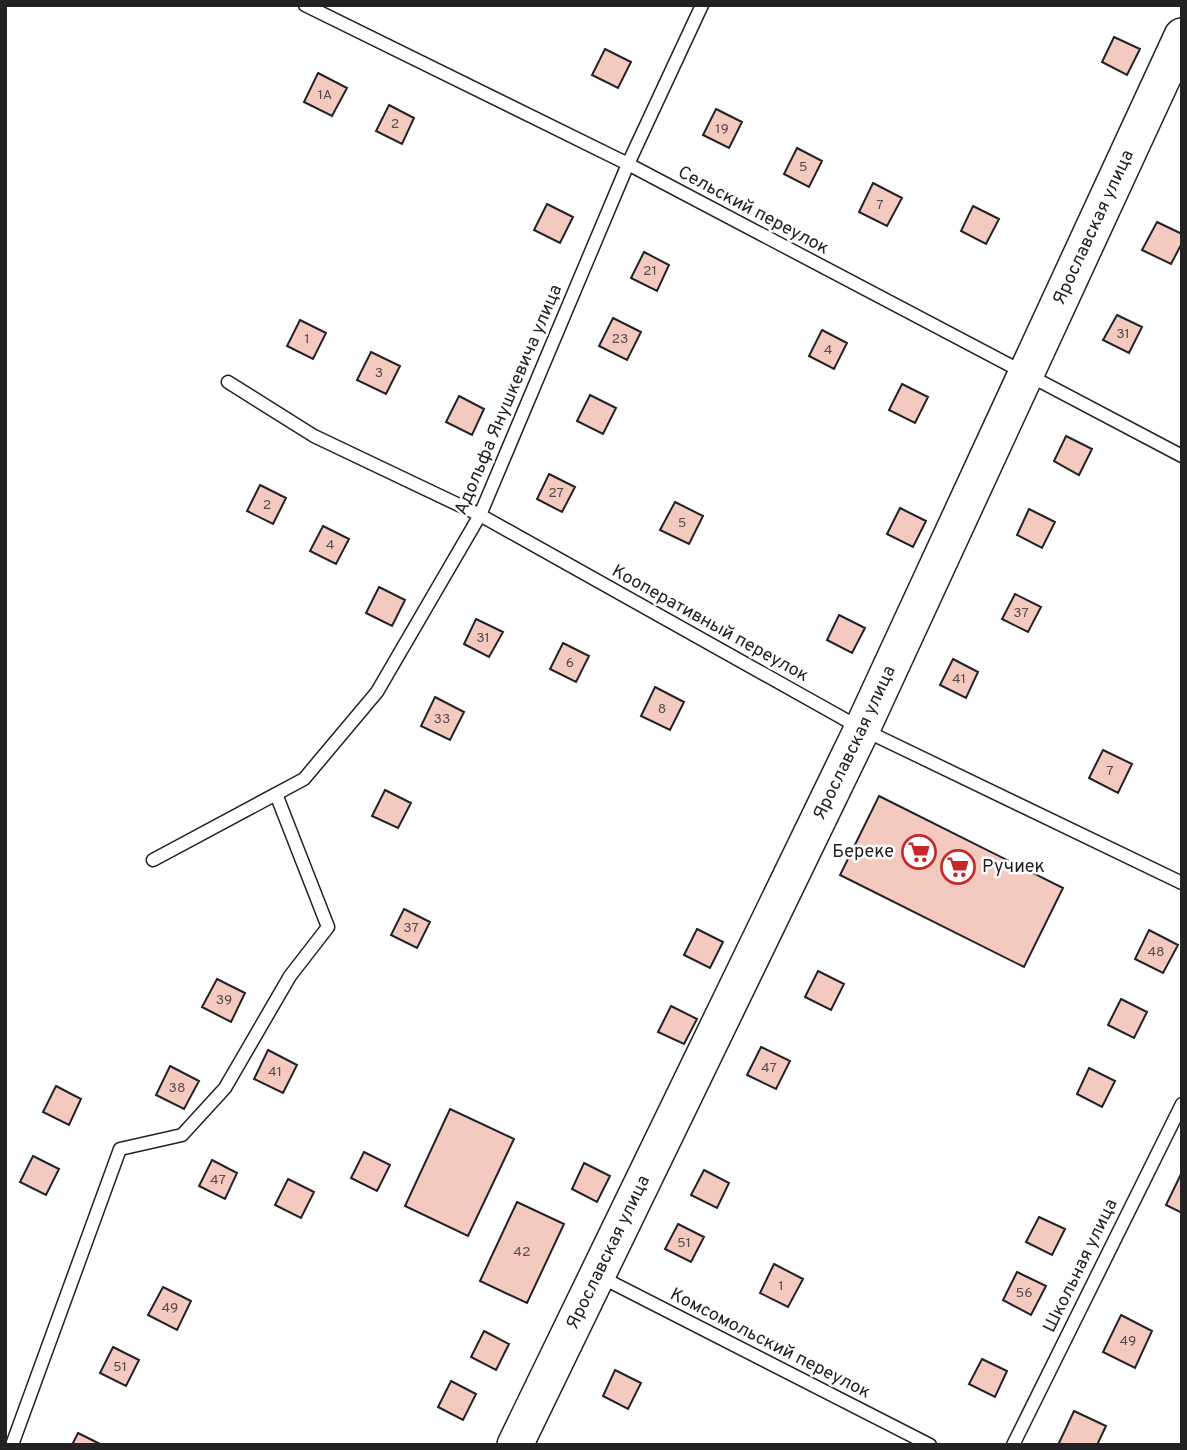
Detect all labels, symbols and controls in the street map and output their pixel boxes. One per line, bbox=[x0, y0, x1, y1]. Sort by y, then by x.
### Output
house number: 1А bbox=[318, 87, 332, 104]
house number: 2 bbox=[391, 116, 399, 133]
house number: 19 bbox=[715, 121, 729, 138]
street label: Ярославская улица bbox=[1048, 146, 1139, 309]
house number: 5 bbox=[799, 159, 807, 176]
street label: Сельский переулок bbox=[673, 161, 833, 261]
house number: 7 bbox=[876, 197, 884, 214]
house number: 21 bbox=[643, 263, 657, 280]
street label: Адольфа Янушкевича улица bbox=[450, 281, 568, 519]
house number: 31 bbox=[1116, 326, 1130, 343]
house number: 1 bbox=[304, 331, 310, 348]
house number: 23 bbox=[612, 331, 629, 348]
house number: 4 bbox=[824, 342, 832, 359]
house number: 3 bbox=[375, 365, 383, 382]
house number: 27 bbox=[548, 485, 564, 502]
house number: 2 bbox=[263, 497, 271, 514]
house number: 5 bbox=[678, 515, 686, 532]
house number: 4 bbox=[326, 537, 334, 554]
street label: Кооперативный переулок bbox=[607, 560, 813, 688]
house number: 37 bbox=[1013, 605, 1029, 622]
house number: 31 bbox=[476, 630, 490, 647]
house number: 6 bbox=[566, 655, 574, 672]
street label: Ярославская улица bbox=[808, 662, 901, 824]
house number: 41 bbox=[952, 671, 966, 688]
house number: 8 bbox=[658, 701, 666, 718]
house number: 33 bbox=[434, 711, 450, 728]
house number: 7 bbox=[1106, 763, 1114, 780]
supermarket icon: Береке bbox=[900, 833, 938, 871]
place label: Береке bbox=[832, 841, 894, 864]
supermarket icon: Ручиек bbox=[939, 848, 977, 886]
place label: Ручиек bbox=[982, 856, 1045, 879]
house number: 37 bbox=[403, 920, 419, 937]
house number: 48 bbox=[1147, 944, 1165, 961]
house number: 39 bbox=[216, 992, 232, 1009]
house number: 47 bbox=[761, 1060, 777, 1077]
house number: 41 bbox=[268, 1064, 282, 1081]
house number: 38 bbox=[169, 1080, 185, 1097]
house number: 47 bbox=[210, 1172, 226, 1189]
street label: Ярославская улица bbox=[561, 1172, 655, 1333]
street label: Школьная улица bbox=[1039, 1195, 1123, 1337]
house number: 51 bbox=[677, 1235, 691, 1252]
house number: 42 bbox=[513, 1244, 531, 1261]
house number: 1 bbox=[778, 1278, 784, 1295]
street label: Комсомольский переулок bbox=[666, 1283, 874, 1405]
house number: 56 bbox=[1015, 1285, 1033, 1302]
house number: 49 bbox=[162, 1300, 178, 1317]
house number: 49 bbox=[1120, 1333, 1136, 1350]
house number: 51 bbox=[113, 1359, 127, 1376]

